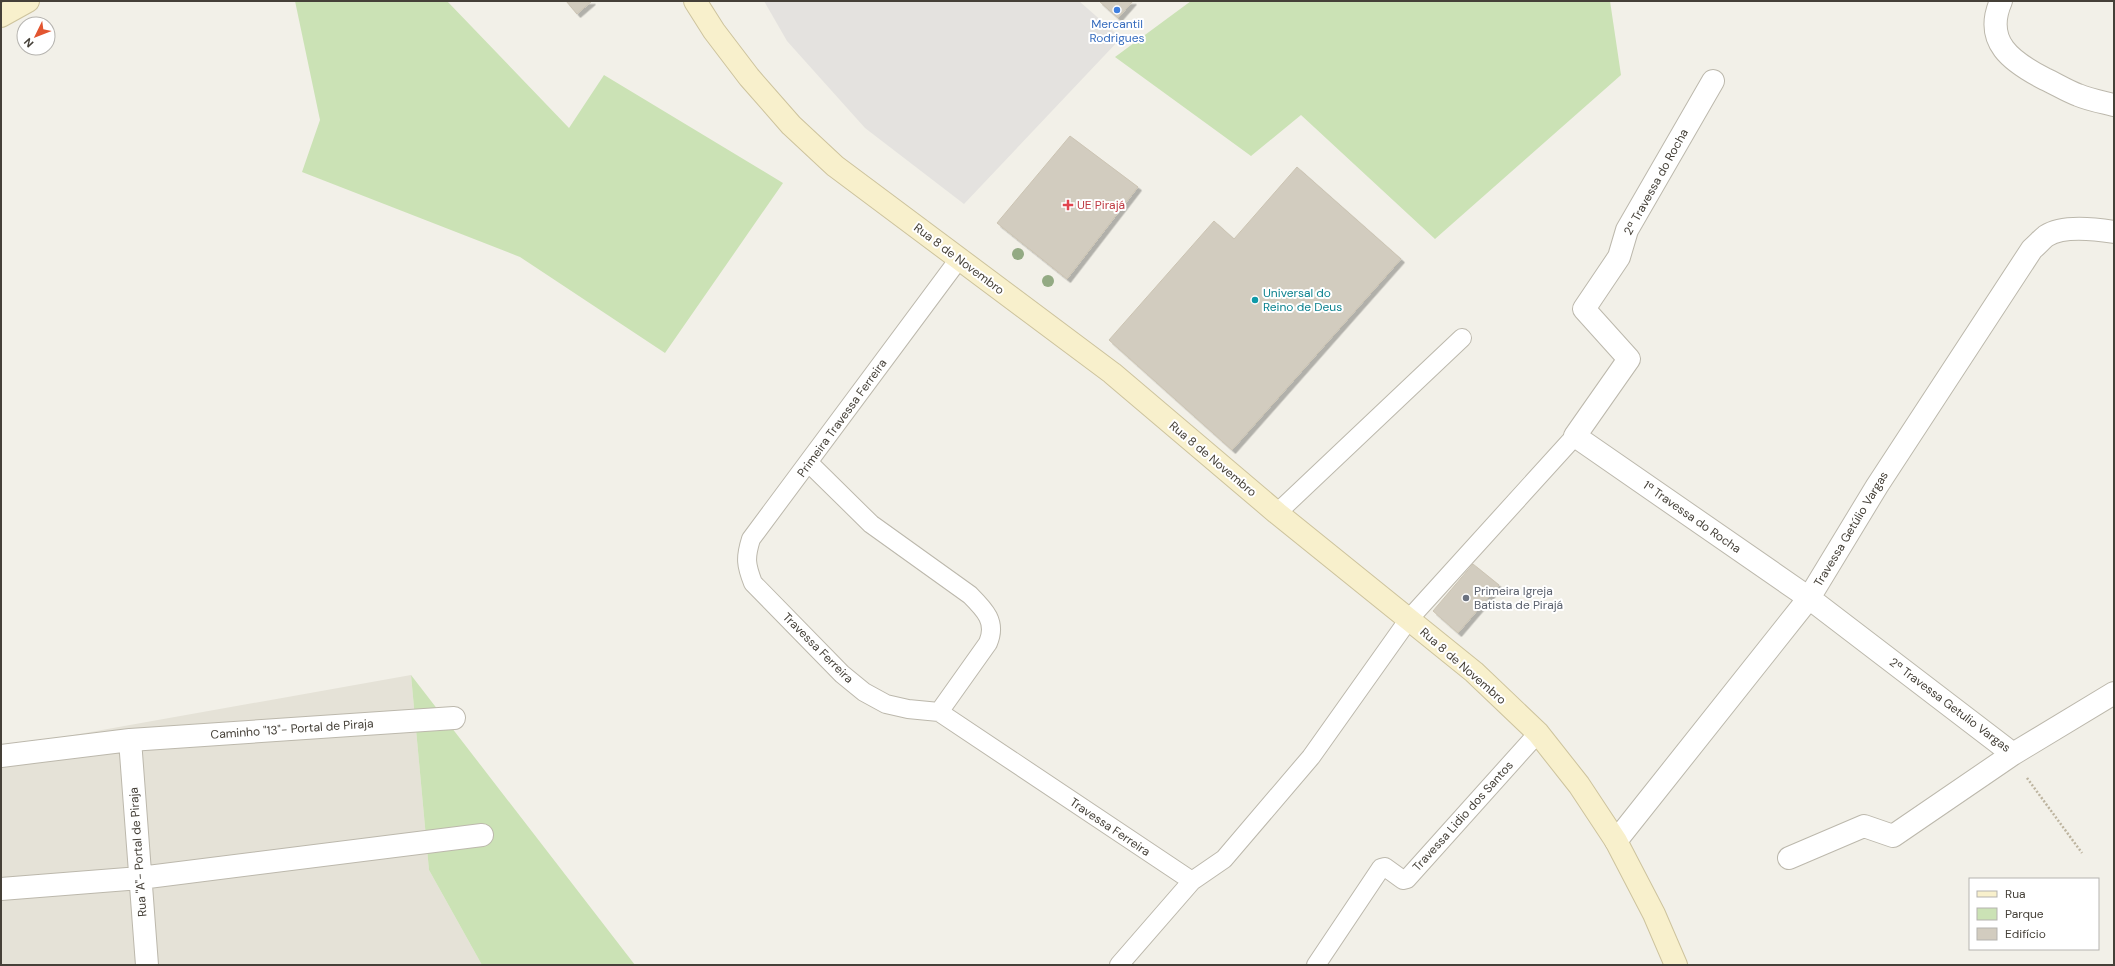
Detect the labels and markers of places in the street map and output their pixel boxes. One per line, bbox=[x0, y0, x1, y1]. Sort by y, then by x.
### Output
marker: Mercantil Rodrigues bbox=[1112, 5, 1122, 15]
place label: Mercantil Rodrigues bbox=[1089, 16, 1145, 46]
place label: UE Pirajá bbox=[1077, 197, 1125, 213]
marker: UE Pirajá bbox=[1062, 199, 1074, 211]
place label: Universal do Reino de Deus bbox=[1263, 285, 1342, 315]
marker: Universal do Reino de Deus bbox=[1250, 295, 1260, 305]
place label: Primeira Igreja Batista de Pirajá bbox=[1474, 583, 1563, 613]
marker: Primeira Igreja Batista de Pirajá bbox=[1461, 593, 1471, 603]

